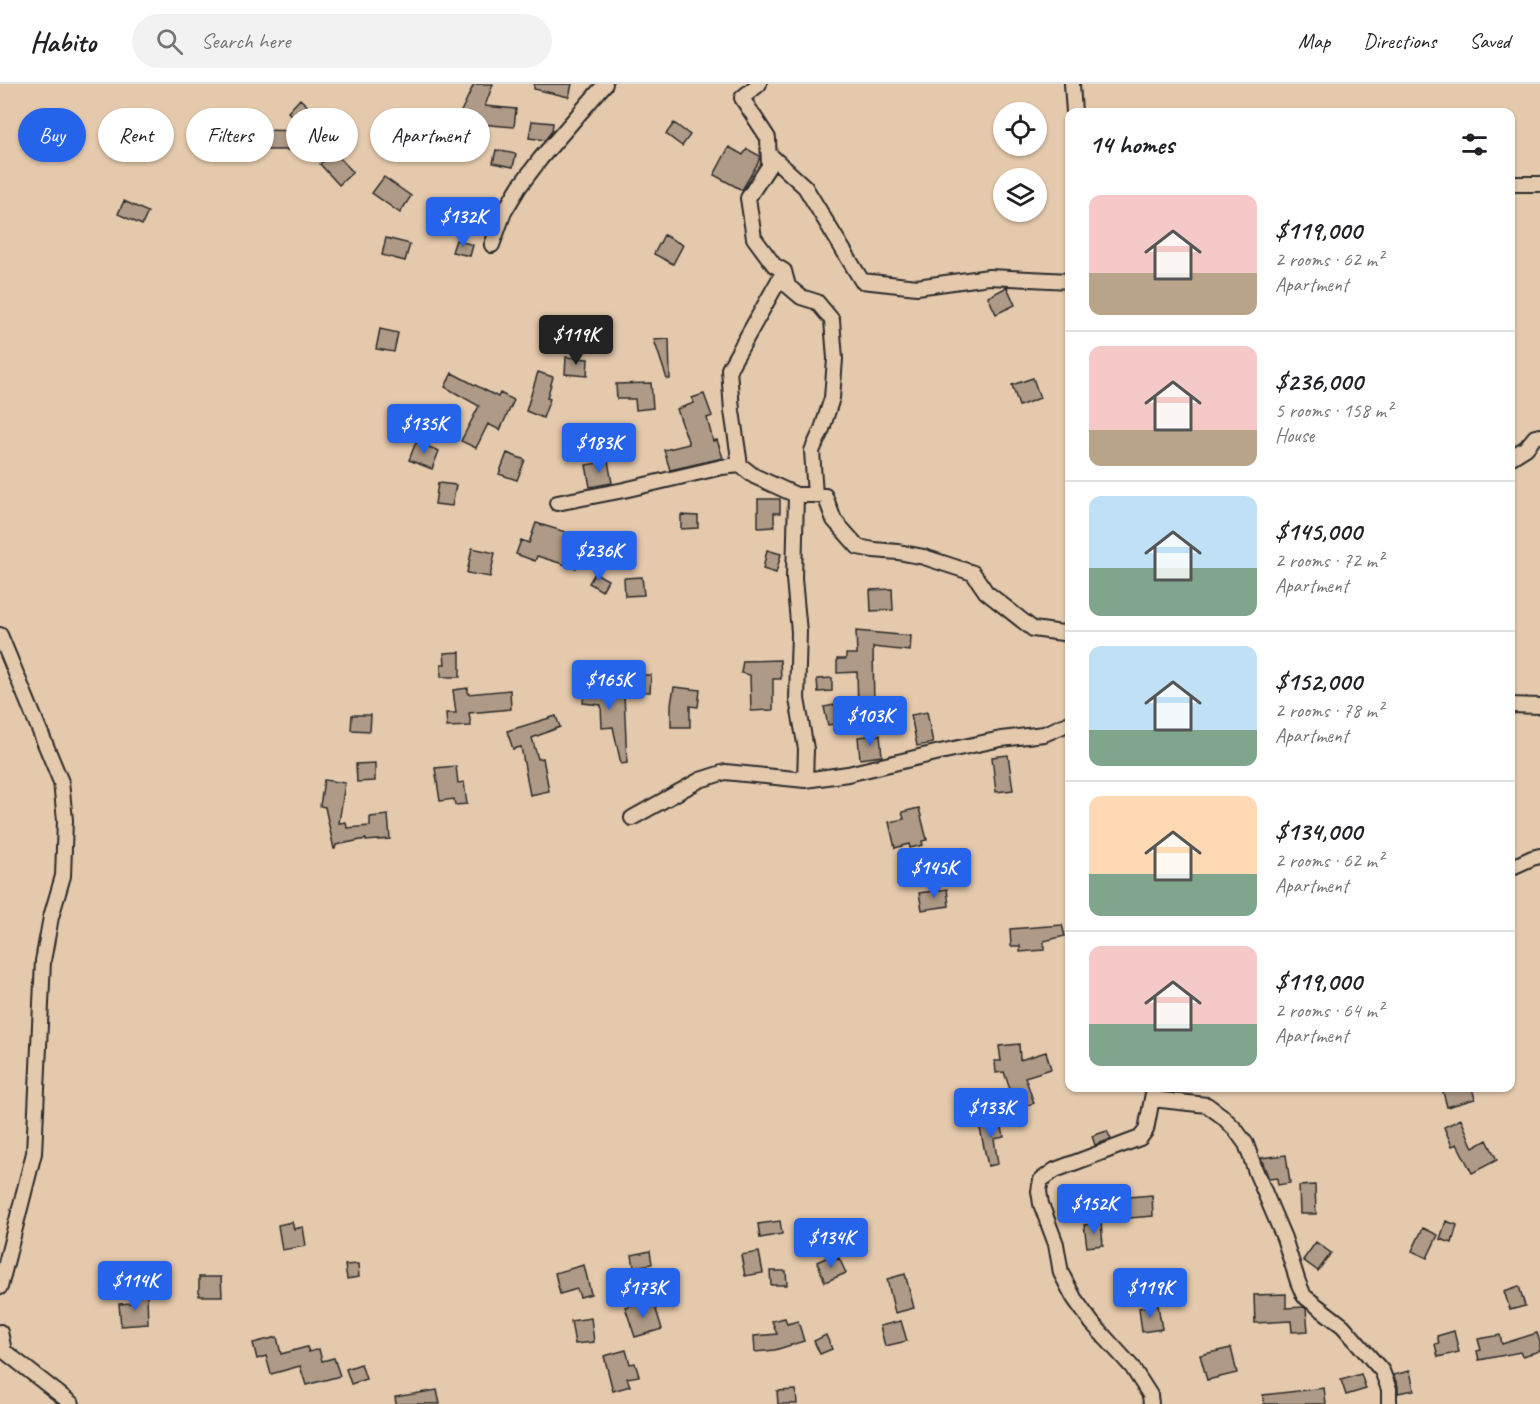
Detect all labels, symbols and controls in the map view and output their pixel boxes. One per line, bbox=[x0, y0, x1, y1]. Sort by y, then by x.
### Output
search box bbox=[132, 14, 552, 68]
text: Habito bbox=[30, 24, 96, 59]
icon: search bbox=[153, 25, 186, 58]
text: Search here bbox=[201, 27, 291, 55]
text: Map bbox=[1298, 28, 1330, 54]
text: Directions bbox=[1363, 28, 1436, 54]
text: Saved bbox=[1469, 28, 1510, 54]
map controls bbox=[993, 102, 1047, 222]
button: locate bbox=[993, 102, 1047, 156]
chip: Buy bbox=[18, 108, 86, 162]
chip: Rent bbox=[98, 108, 174, 162]
chip: Filters bbox=[186, 108, 274, 162]
chip: New bbox=[286, 108, 358, 162]
chip: Apartment bbox=[370, 108, 490, 162]
text: 14 homes bbox=[1089, 128, 1174, 161]
icon: filters bbox=[1458, 128, 1491, 161]
button: layers bbox=[993, 168, 1047, 222]
pin: $132K bbox=[421, 197, 505, 248]
text: $132K bbox=[440, 204, 486, 229]
text: $119,000 bbox=[1275, 214, 1362, 247]
icon: home bbox=[1137, 219, 1209, 291]
text: 2 rooms · 62 m² bbox=[1275, 247, 1383, 272]
text: Apartment bbox=[1275, 272, 1348, 297]
pin: $119K bbox=[534, 315, 618, 366]
text: $119K bbox=[553, 322, 599, 347]
text: $236,000 bbox=[1275, 365, 1363, 398]
icon: home bbox=[1137, 370, 1209, 442]
text: 5 rooms · 158 m² bbox=[1275, 398, 1392, 423]
pin: $135K bbox=[382, 404, 466, 455]
text: $135K bbox=[401, 411, 447, 436]
pin: $183K bbox=[557, 423, 641, 474]
text: House bbox=[1275, 423, 1314, 448]
text: $183K bbox=[576, 430, 622, 455]
text: $145,000 bbox=[1275, 515, 1362, 548]
icon: home bbox=[1137, 520, 1209, 592]
pin: $236K bbox=[557, 531, 641, 582]
text: $236K bbox=[576, 538, 622, 563]
text: 2 rooms · 72 m² bbox=[1275, 548, 1383, 573]
text: Apartment bbox=[1275, 573, 1348, 598]
pin: $165K bbox=[567, 660, 651, 711]
text: $152,000 bbox=[1275, 665, 1362, 698]
text: $165K bbox=[586, 667, 632, 692]
icon: home bbox=[1137, 670, 1209, 742]
pin: $103K bbox=[828, 696, 912, 747]
text: 2 rooms · 78 m² bbox=[1275, 698, 1383, 723]
text: $103K bbox=[847, 703, 893, 728]
text: Apartment bbox=[1275, 723, 1348, 748]
text: $134,000 bbox=[1275, 815, 1362, 848]
icon: home bbox=[1137, 820, 1209, 892]
pin: $145K bbox=[892, 848, 976, 899]
text: 2 rooms · 62 m² bbox=[1275, 848, 1383, 873]
text: $145K bbox=[911, 855, 957, 880]
text: Apartment bbox=[1275, 873, 1348, 898]
text: $119,000 bbox=[1275, 965, 1362, 998]
icon: home bbox=[1137, 970, 1209, 1042]
text: 2 rooms · 64 m² bbox=[1275, 998, 1383, 1023]
text: Apartment bbox=[1275, 1023, 1348, 1048]
pin: $133K bbox=[949, 1088, 1033, 1139]
text: $133K bbox=[968, 1095, 1014, 1120]
pin: $152K bbox=[1052, 1184, 1136, 1235]
text: $152K bbox=[1071, 1191, 1117, 1216]
pin: $134K bbox=[789, 1218, 873, 1269]
text: $134K bbox=[808, 1225, 854, 1250]
pin: $114K bbox=[93, 1261, 177, 1312]
text: $114K bbox=[112, 1268, 158, 1293]
pin: $173K bbox=[601, 1268, 685, 1319]
pin: $119K bbox=[1108, 1268, 1192, 1319]
text: $173K bbox=[620, 1275, 666, 1300]
text: $119K bbox=[1127, 1275, 1173, 1300]

